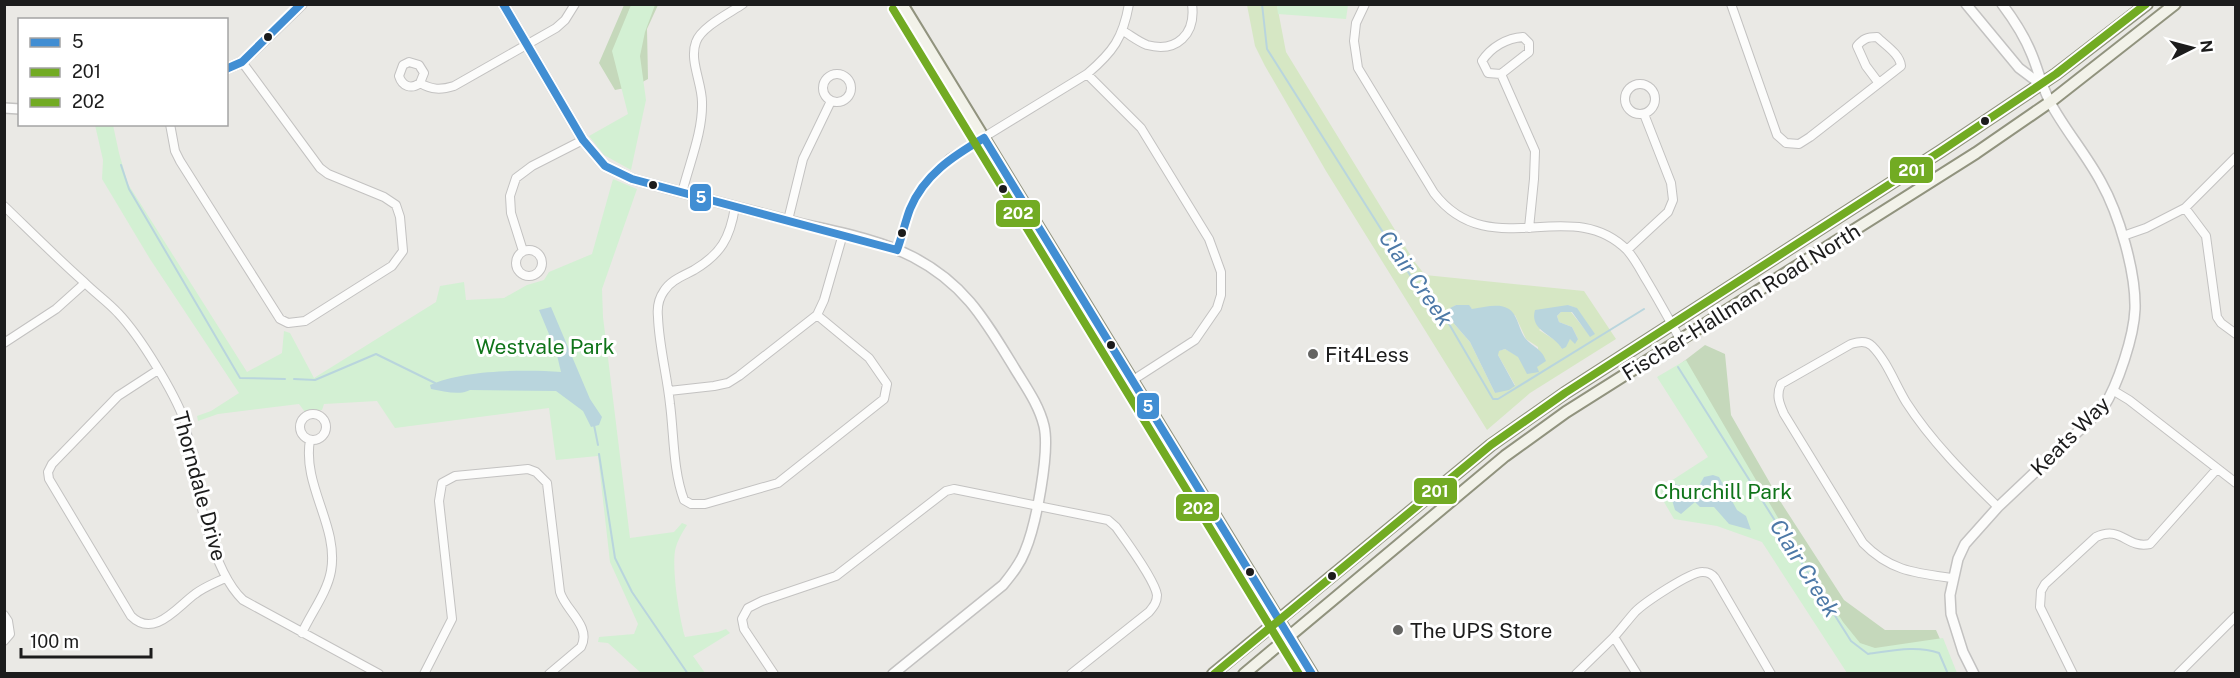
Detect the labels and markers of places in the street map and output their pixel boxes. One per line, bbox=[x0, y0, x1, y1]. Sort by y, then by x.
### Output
unlabelled marker bbox=[262, 31, 274, 43]
unlabelled marker bbox=[1979, 115, 1991, 127]
unlabelled marker bbox=[647, 179, 659, 191]
unlabelled marker bbox=[997, 183, 1009, 195]
unlabelled marker bbox=[896, 227, 908, 239]
unlabelled marker bbox=[1105, 339, 1117, 351]
place label: Fit4Less bbox=[1325, 342, 1409, 367]
marker: Fit4Less bbox=[1306, 347, 1320, 361]
unlabelled marker bbox=[1244, 566, 1256, 578]
unlabelled marker bbox=[1326, 570, 1338, 582]
place label: The UPS Store bbox=[1410, 618, 1552, 643]
marker: The UPS Store bbox=[1391, 623, 1405, 637]

